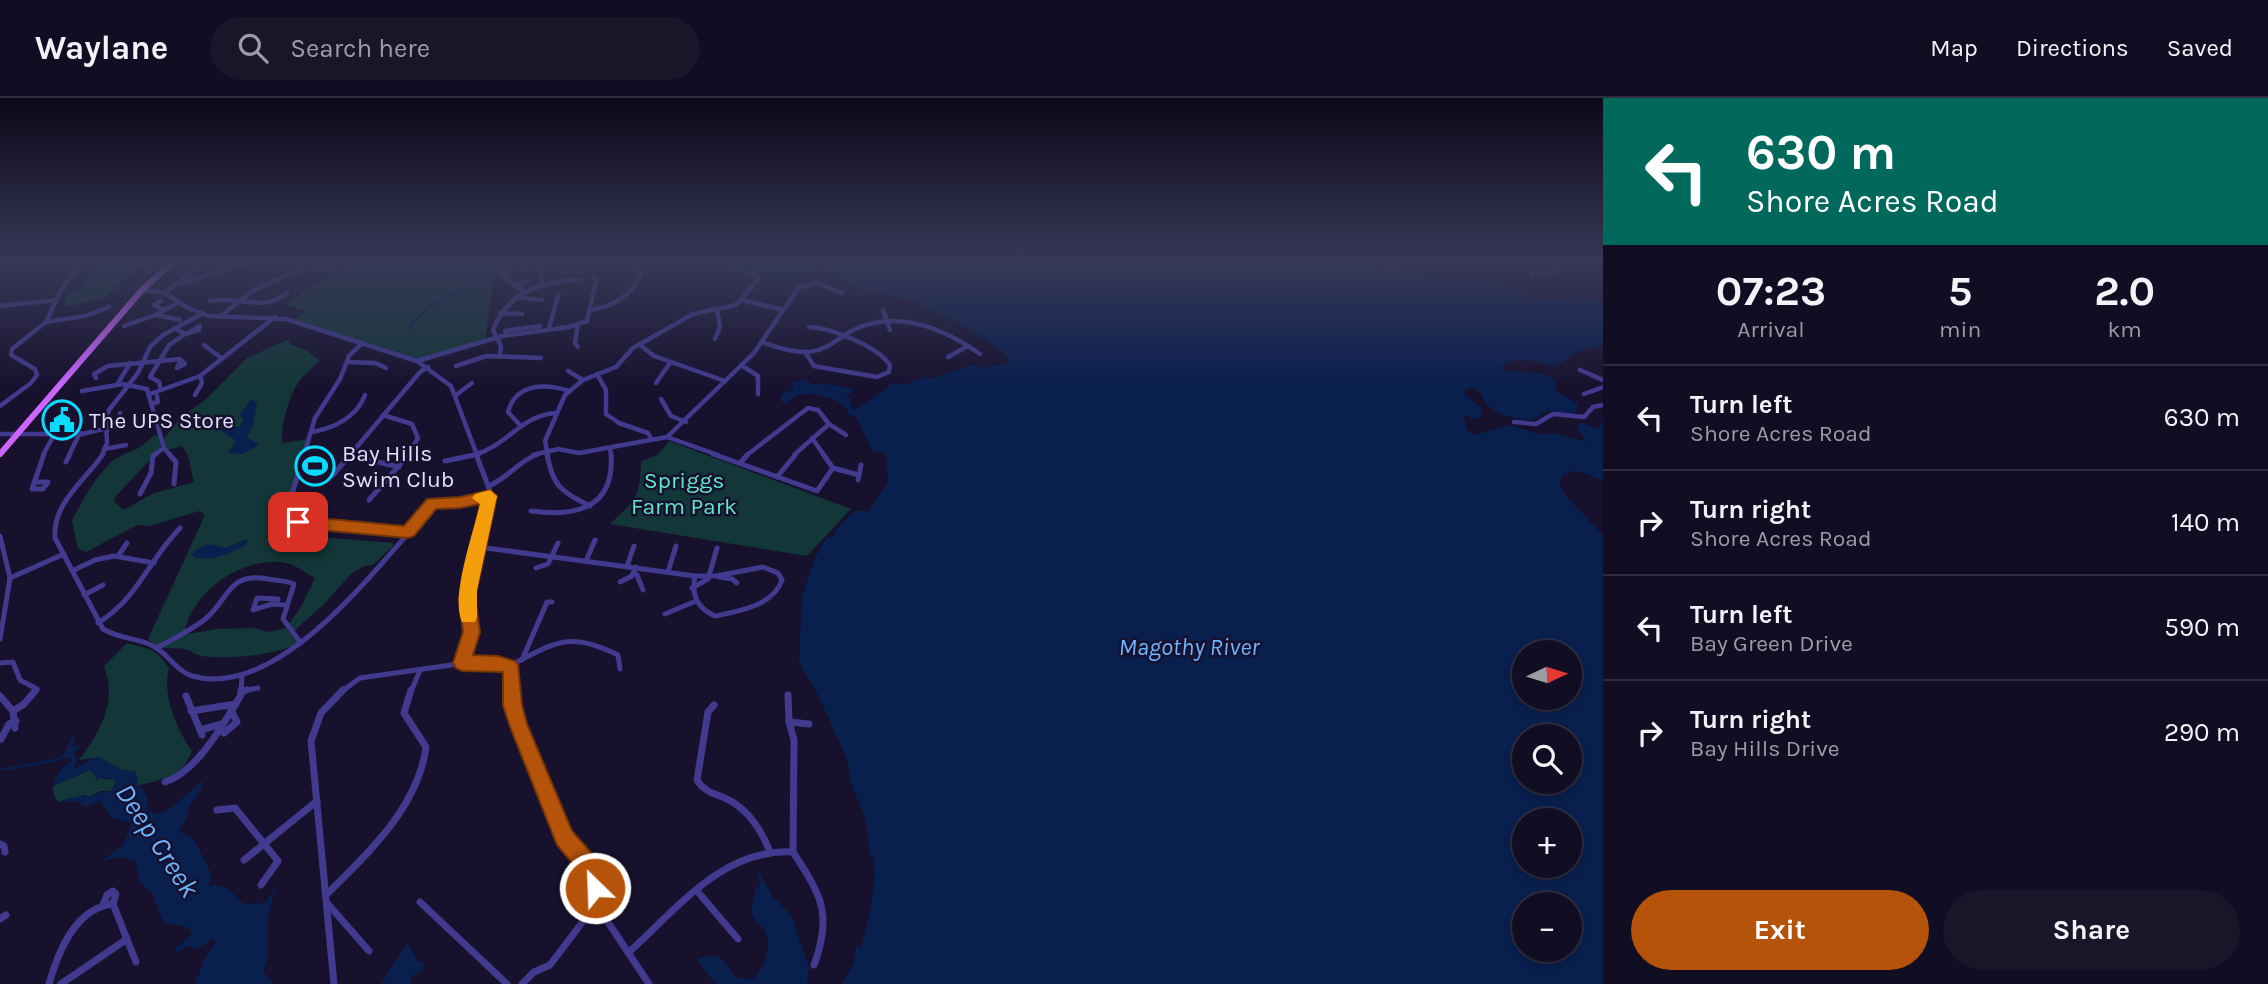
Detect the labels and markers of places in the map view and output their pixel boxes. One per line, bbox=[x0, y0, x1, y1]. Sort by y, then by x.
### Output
public building icon: The UPS Store bbox=[41, 399, 83, 441]
place label: The UPS Store bbox=[89, 407, 234, 434]
place label: Bay Hills Swim Club bbox=[342, 440, 455, 493]
sports icon: Bay Hills Swim Club bbox=[294, 445, 336, 487]
pin bbox=[268, 492, 328, 552]

